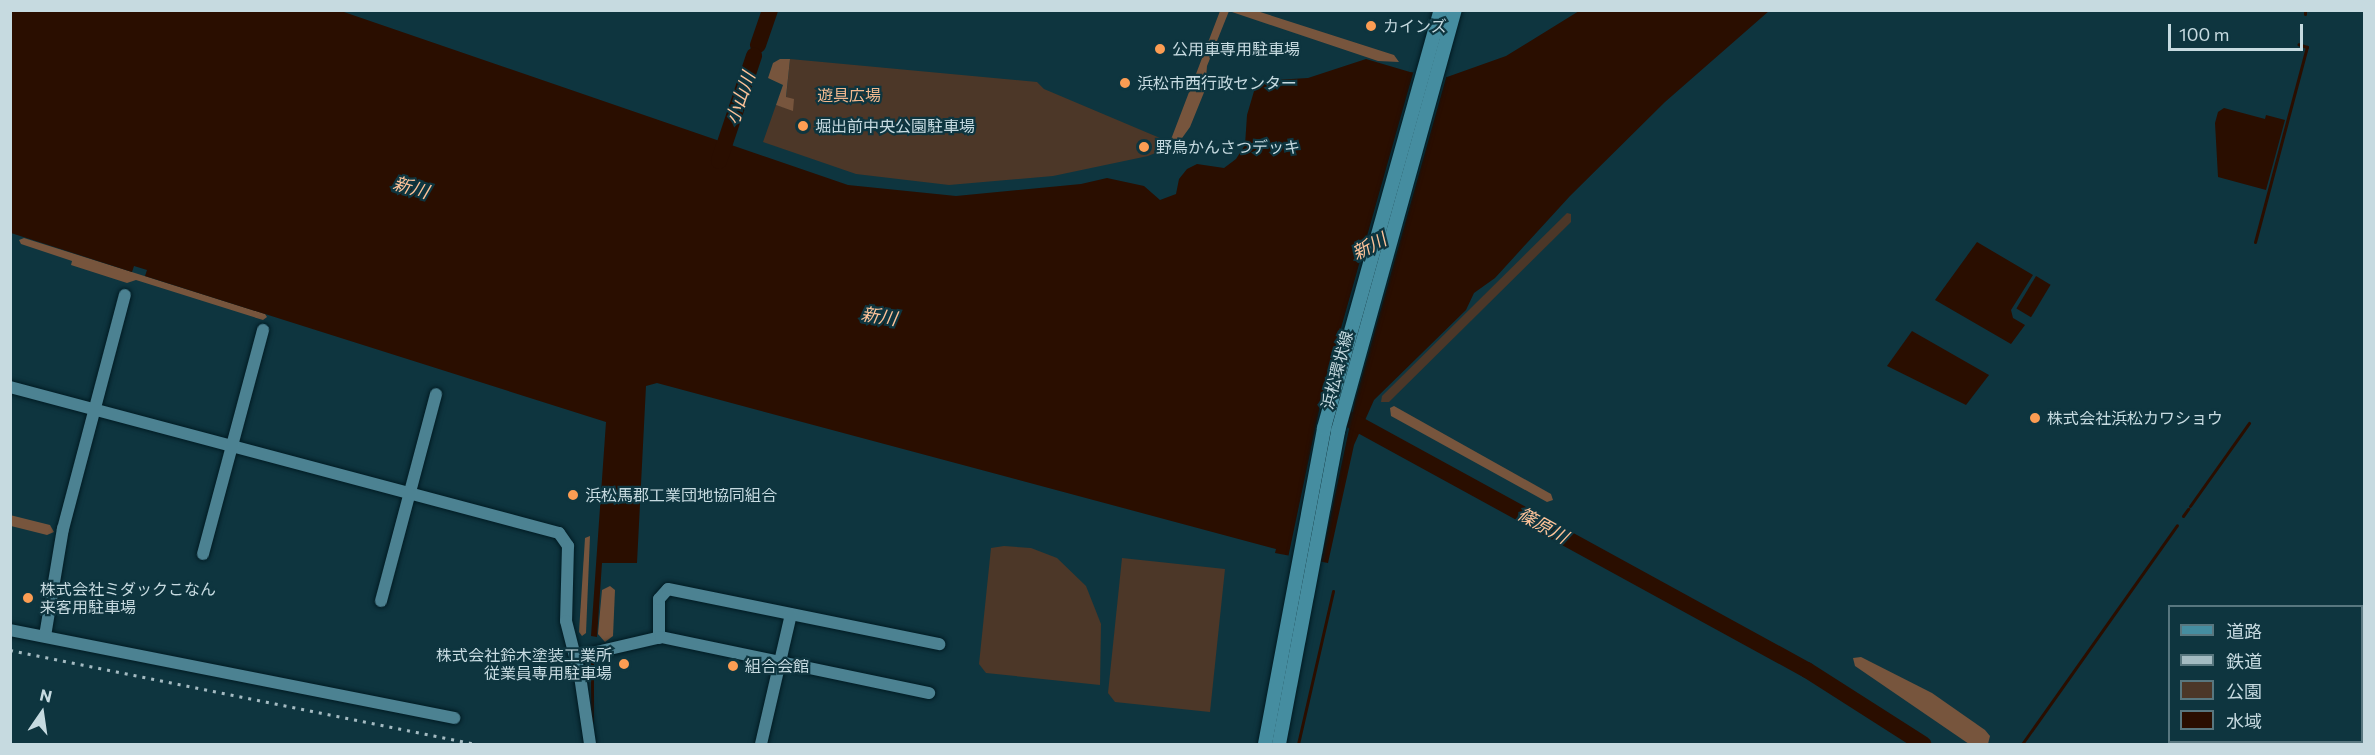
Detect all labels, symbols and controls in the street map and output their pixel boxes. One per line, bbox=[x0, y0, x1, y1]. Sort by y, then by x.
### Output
scale bar bbox=[2171, 12, 2306, 50]
place label: カインズ bbox=[1383, 16, 1447, 36]
marker: カインズ bbox=[1364, 19, 1378, 33]
text: 100 m bbox=[2179, 23, 2229, 45]
place label: 公用車専用駐車場 bbox=[1172, 39, 1300, 59]
marker: 公用車専用駐車場 bbox=[1153, 42, 1167, 56]
water label: 小山川 bbox=[721, 69, 759, 127]
place label: 浜松市西行政センター bbox=[1137, 73, 1297, 93]
marker: 浜松市西行政センター bbox=[1118, 76, 1132, 90]
park label: 遊具広場 bbox=[817, 85, 881, 105]
place label: 堀出前中央公園駐車場 bbox=[815, 116, 975, 136]
marker: 堀出前中央公園駐車場 bbox=[796, 119, 810, 133]
place label: 野鳥かんさつデッキ bbox=[1156, 137, 1300, 157]
marker: 野鳥かんさつデッキ bbox=[1137, 140, 1151, 154]
water label: 新川 bbox=[391, 172, 431, 202]
water label: 新川 bbox=[1348, 228, 1390, 264]
water label: 新川 bbox=[860, 303, 898, 329]
street label: 浜松環状線 bbox=[1317, 329, 1357, 411]
place label: 株式会社浜松カワショウ bbox=[2047, 408, 2223, 428]
marker: 株式会社浜松カワショウ bbox=[2028, 411, 2042, 425]
place label: 浜松馬郡工業団地協同組合 bbox=[585, 485, 777, 505]
marker: 浜松馬郡工業団地協同組合 bbox=[566, 488, 580, 502]
water label: 篠原川 bbox=[1514, 502, 1572, 548]
place label: 株式会社ミダックこなん 来客用駐車場 bbox=[40, 579, 216, 617]
marker: 株式会社ミダックこなん 来客用駐車場 bbox=[21, 591, 35, 605]
legend bbox=[2168, 605, 2363, 743]
text: 道路 bbox=[2226, 620, 2262, 642]
place label: 株式会社鈴木塗装工業所 従業員専用駐車場 bbox=[436, 645, 612, 683]
text: 鉄道 bbox=[2226, 650, 2262, 672]
place label: 組合会館 bbox=[745, 656, 809, 676]
marker: 株式会社鈴木塗装工業所 従業員専用駐車場 bbox=[617, 657, 631, 671]
marker: 組合会館 bbox=[726, 659, 740, 673]
text: 公園 bbox=[2226, 680, 2262, 702]
north arrow bbox=[12, 683, 72, 743]
text: N bbox=[38, 684, 54, 706]
text: 水域 bbox=[2226, 710, 2262, 732]

